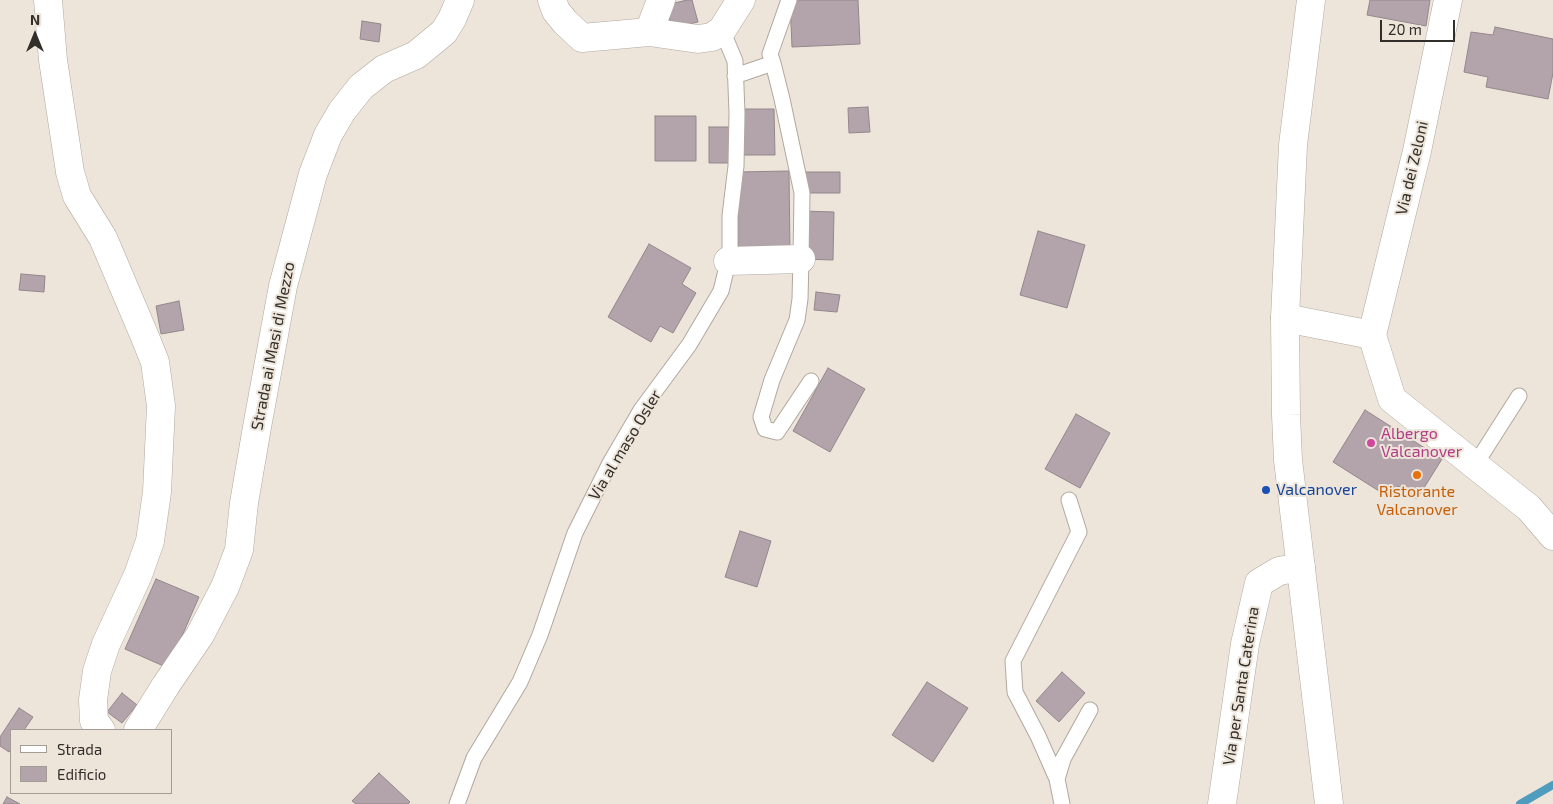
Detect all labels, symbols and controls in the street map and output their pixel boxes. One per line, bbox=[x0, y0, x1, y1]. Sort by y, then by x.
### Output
north arrow bbox=[10, 10, 60, 60]
scale bar bbox=[1383, 10, 1458, 42]
text: N bbox=[30, 11, 40, 28]
text: 20 m bbox=[1388, 20, 1422, 38]
street label: Via dei Zeloni bbox=[1392, 119, 1432, 217]
street label: Strada ai Masi di Mezzo bbox=[247, 260, 299, 432]
street label: Via al maso Osler bbox=[584, 386, 666, 504]
place label: Albergo Valcanover bbox=[1381, 424, 1462, 462]
marker: Albergo Valcanover bbox=[1365, 437, 1377, 449]
marker: Ristorante Valcanover bbox=[1411, 469, 1423, 481]
place label: Valcanover bbox=[1276, 480, 1357, 500]
place label: Ristorante Valcanover bbox=[1376, 482, 1458, 520]
marker: Valcanover bbox=[1260, 484, 1272, 496]
street label: Via per Santa Caterina bbox=[1219, 605, 1263, 767]
legend bbox=[10, 729, 172, 794]
text: Strada bbox=[57, 740, 102, 758]
text: Edificio bbox=[57, 765, 106, 783]

